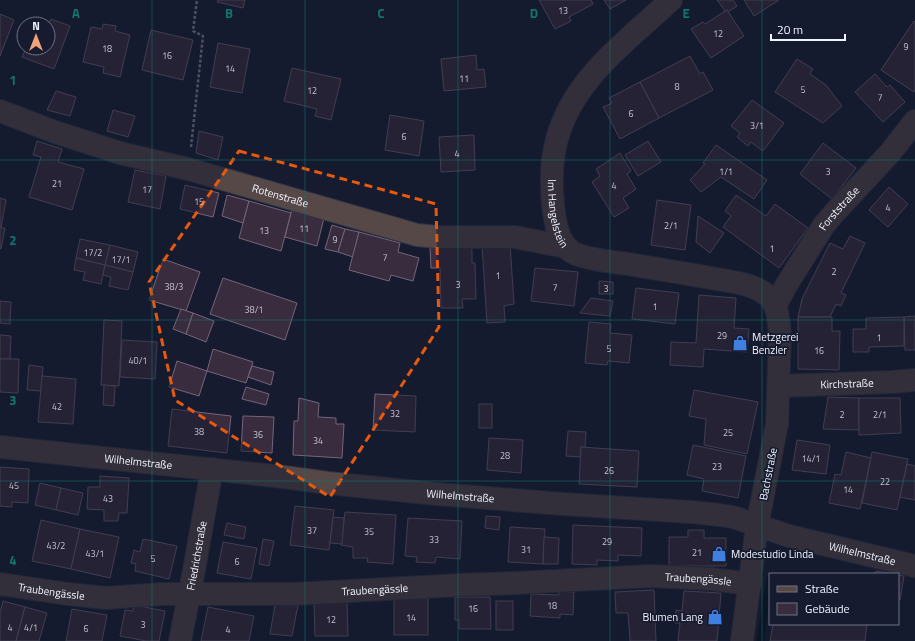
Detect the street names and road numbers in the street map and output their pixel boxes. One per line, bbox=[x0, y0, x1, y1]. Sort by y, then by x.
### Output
street label: Im Hangelstein bbox=[544, 179, 572, 251]
street label: Rotenstraße bbox=[250, 180, 311, 211]
street label: Forststraße bbox=[815, 182, 863, 233]
street label: Kirchstraße bbox=[820, 375, 874, 393]
street label: Bachstraße bbox=[755, 446, 781, 502]
street label: Wilhelmstraße bbox=[103, 450, 173, 473]
street label: Wilhelmstraße bbox=[426, 485, 495, 507]
street label: Friedrichstraße bbox=[182, 519, 211, 592]
street label: Wilhelmstraße bbox=[827, 538, 898, 569]
street label: Traubengässle bbox=[665, 569, 733, 590]
street label: Traubengässle bbox=[17, 579, 86, 604]
street label: Traubengässle bbox=[341, 580, 409, 599]

